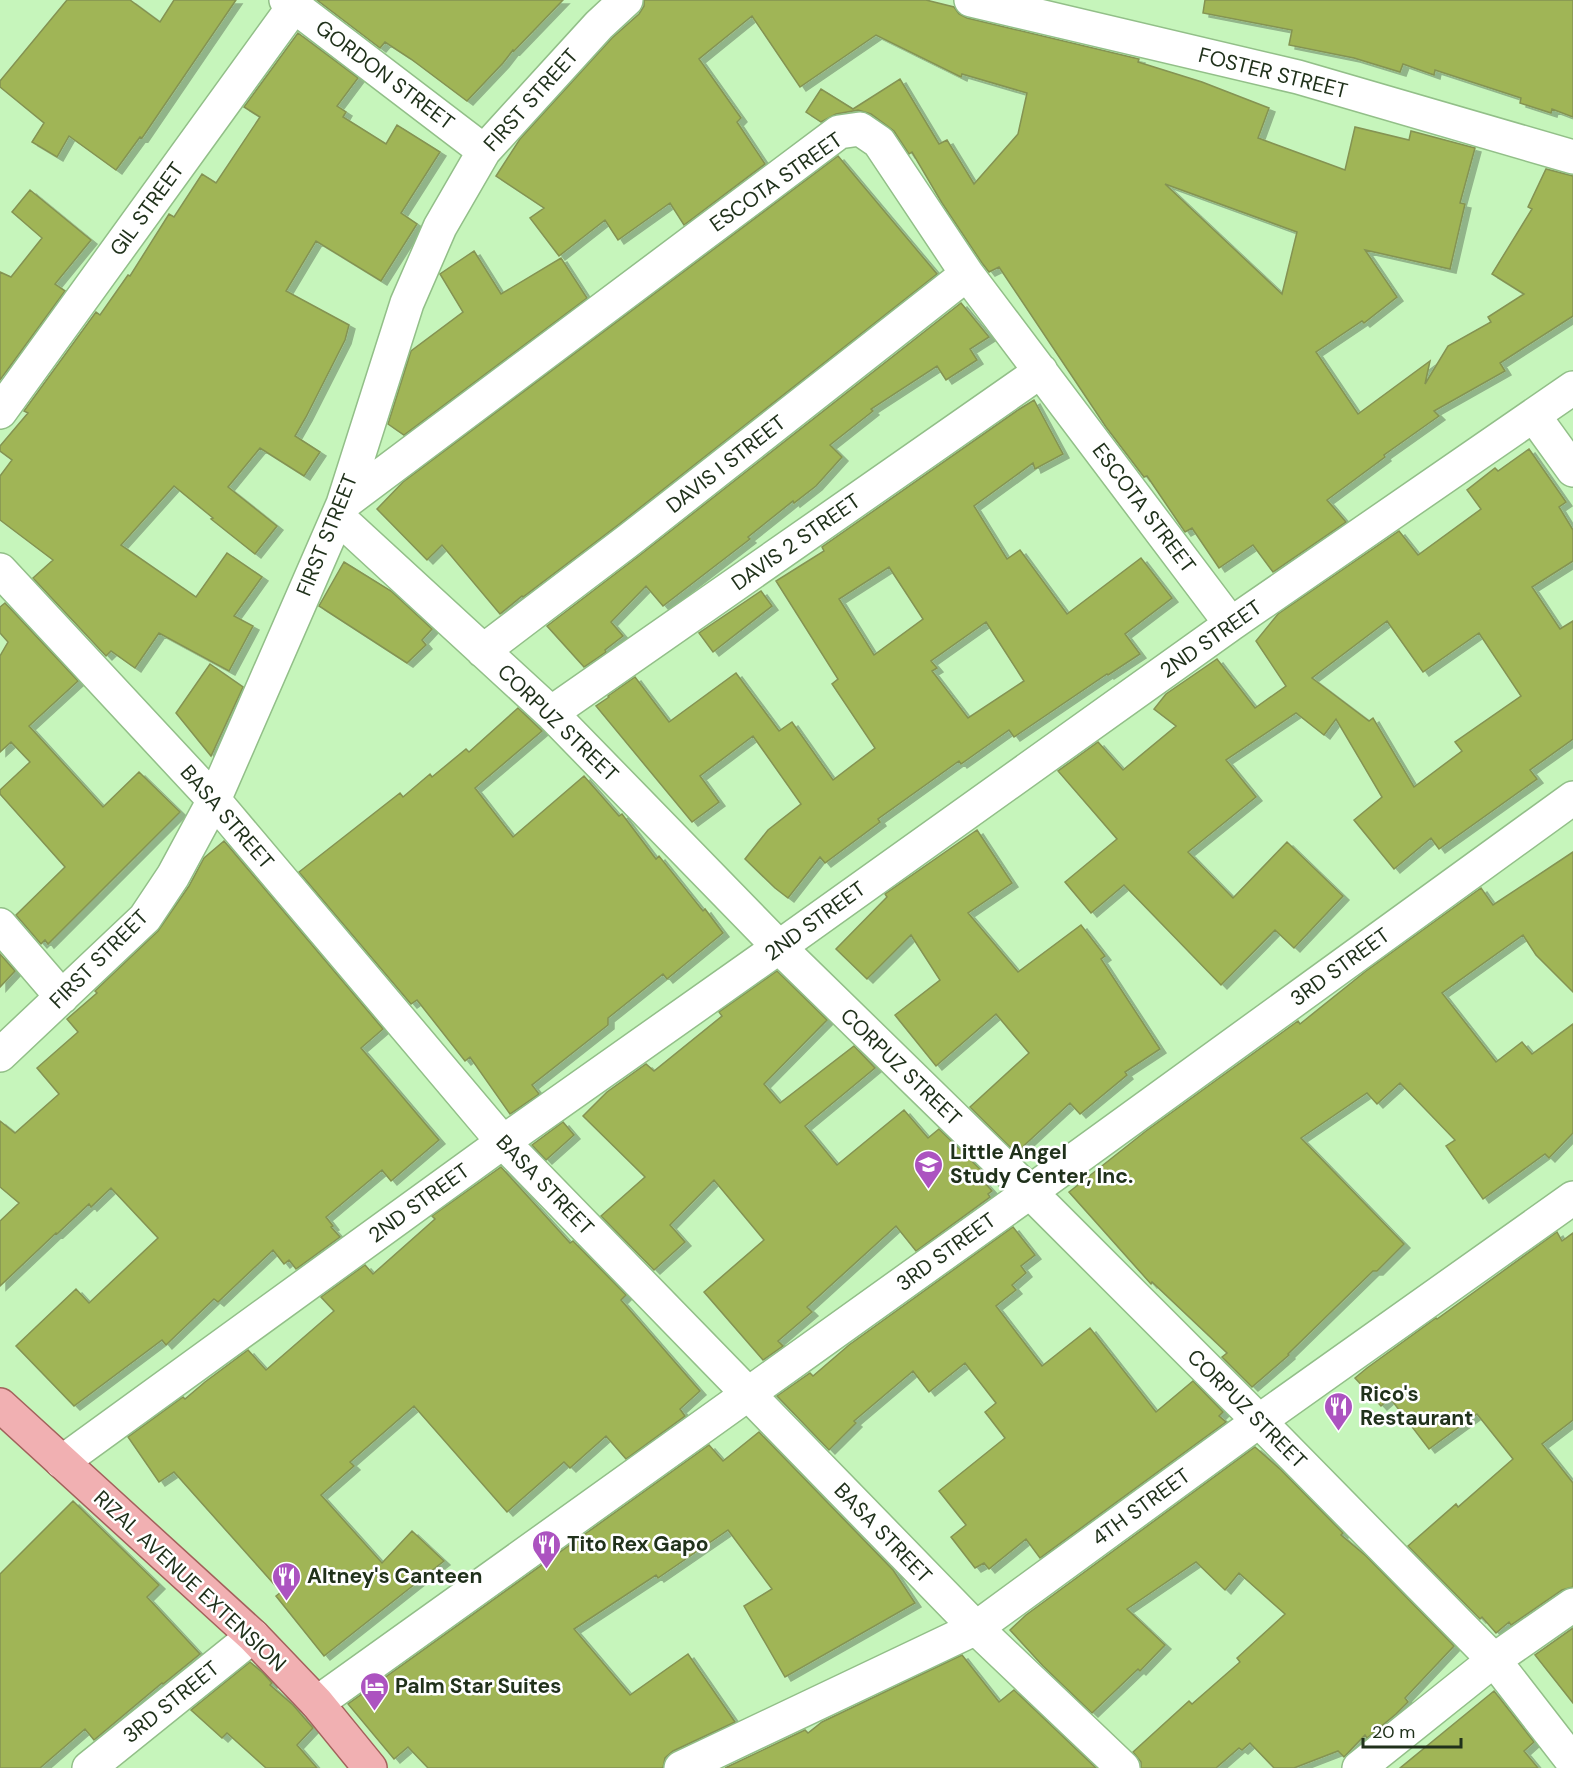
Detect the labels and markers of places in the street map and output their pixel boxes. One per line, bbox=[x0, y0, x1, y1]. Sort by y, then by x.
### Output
place label: Little Angel Study Center, Inc. bbox=[950, 1138, 1133, 1190]
school or university icon: Little Angel Study Center, Inc. bbox=[913, 1148, 945, 1190]
place label: Rico's Restaurant bbox=[1360, 1380, 1473, 1432]
restaurant icon: Rico's Restaurant bbox=[1323, 1390, 1355, 1432]
restaurant icon: Tito Rex Gapo bbox=[530, 1528, 562, 1570]
place label: Tito Rex Gapo bbox=[567, 1530, 709, 1558]
restaurant icon: Altney's Canteen bbox=[270, 1560, 302, 1602]
place label: Altney's Canteen bbox=[307, 1562, 482, 1590]
hotel icon: Palm Star Suites bbox=[358, 1670, 390, 1712]
place label: Palm Star Suites bbox=[395, 1672, 561, 1700]

